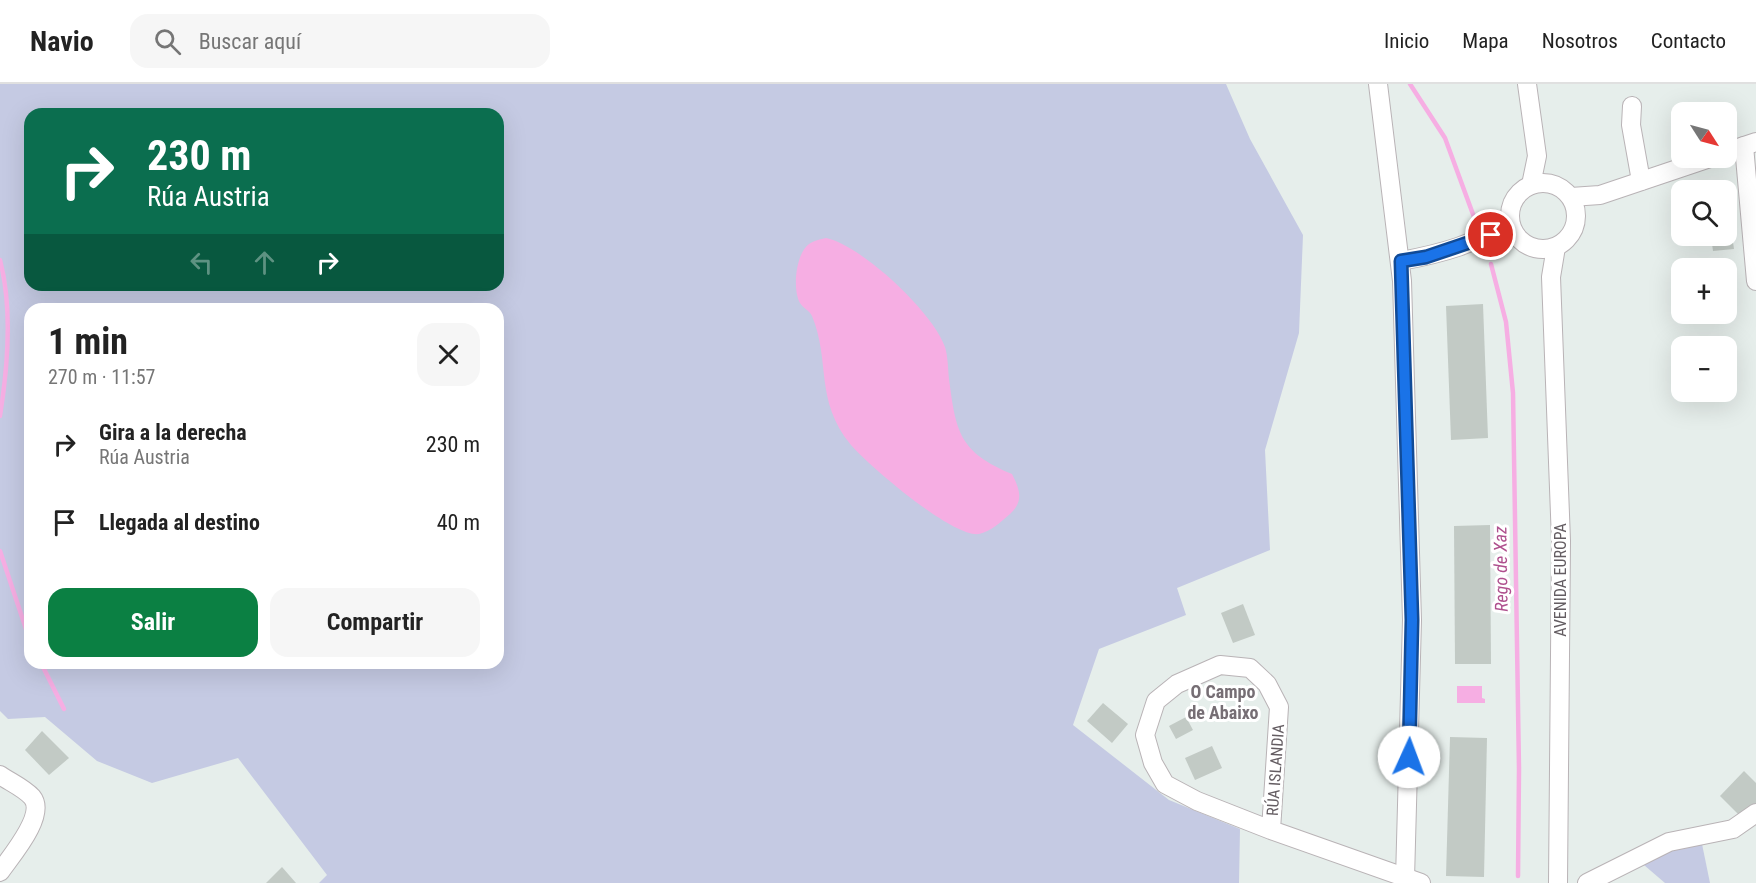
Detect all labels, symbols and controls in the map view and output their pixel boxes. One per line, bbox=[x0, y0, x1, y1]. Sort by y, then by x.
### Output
search box bbox=[130, 14, 550, 68]
text: Navio bbox=[30, 25, 94, 58]
icon: search bbox=[151, 25, 184, 58]
text: Buscar aquí bbox=[199, 29, 301, 54]
text: Inicio bbox=[1384, 29, 1429, 53]
text: Mapa bbox=[1462, 29, 1509, 53]
text: Nosotros bbox=[1542, 29, 1618, 53]
text: Contacto bbox=[1651, 29, 1726, 53]
north arrow bbox=[1671, 102, 1737, 168]
map controls bbox=[1671, 102, 1737, 402]
text: 230 m bbox=[147, 131, 252, 180]
icon: right bbox=[48, 132, 126, 210]
button: search bbox=[1671, 180, 1737, 246]
text: Rúa Austria bbox=[147, 181, 270, 213]
pin bbox=[1465, 209, 1516, 260]
icon: arrive bbox=[1474, 218, 1507, 251]
icon: left bbox=[185, 246, 218, 279]
icon: ahead bbox=[248, 246, 281, 279]
icon: right bbox=[311, 246, 344, 279]
button: + bbox=[1671, 258, 1737, 324]
text: 1 min bbox=[48, 321, 128, 363]
button: close bbox=[417, 323, 480, 386]
button: − bbox=[1671, 336, 1737, 402]
text: 270 m · 11:57 bbox=[48, 365, 155, 389]
text: Gira a la derecha bbox=[99, 420, 247, 445]
icon: right bbox=[48, 428, 81, 461]
text: 230 m bbox=[426, 432, 480, 457]
text: Rúa Austria bbox=[99, 445, 190, 469]
icon: arrive bbox=[48, 506, 81, 539]
text: Llegada al destino bbox=[99, 510, 260, 535]
text: 40 m bbox=[437, 510, 480, 535]
street label: AVENIDA EUROPA bbox=[1551, 523, 1570, 637]
water label: Rego de Xaz bbox=[1489, 526, 1512, 612]
button: Salir bbox=[48, 588, 258, 657]
button: Compartir bbox=[270, 588, 480, 657]
district label: O Campo de Abaixo bbox=[1187, 681, 1259, 723]
street label: RÚA ISLANDIA bbox=[1263, 724, 1288, 817]
position arrow bbox=[1377, 725, 1441, 789]

